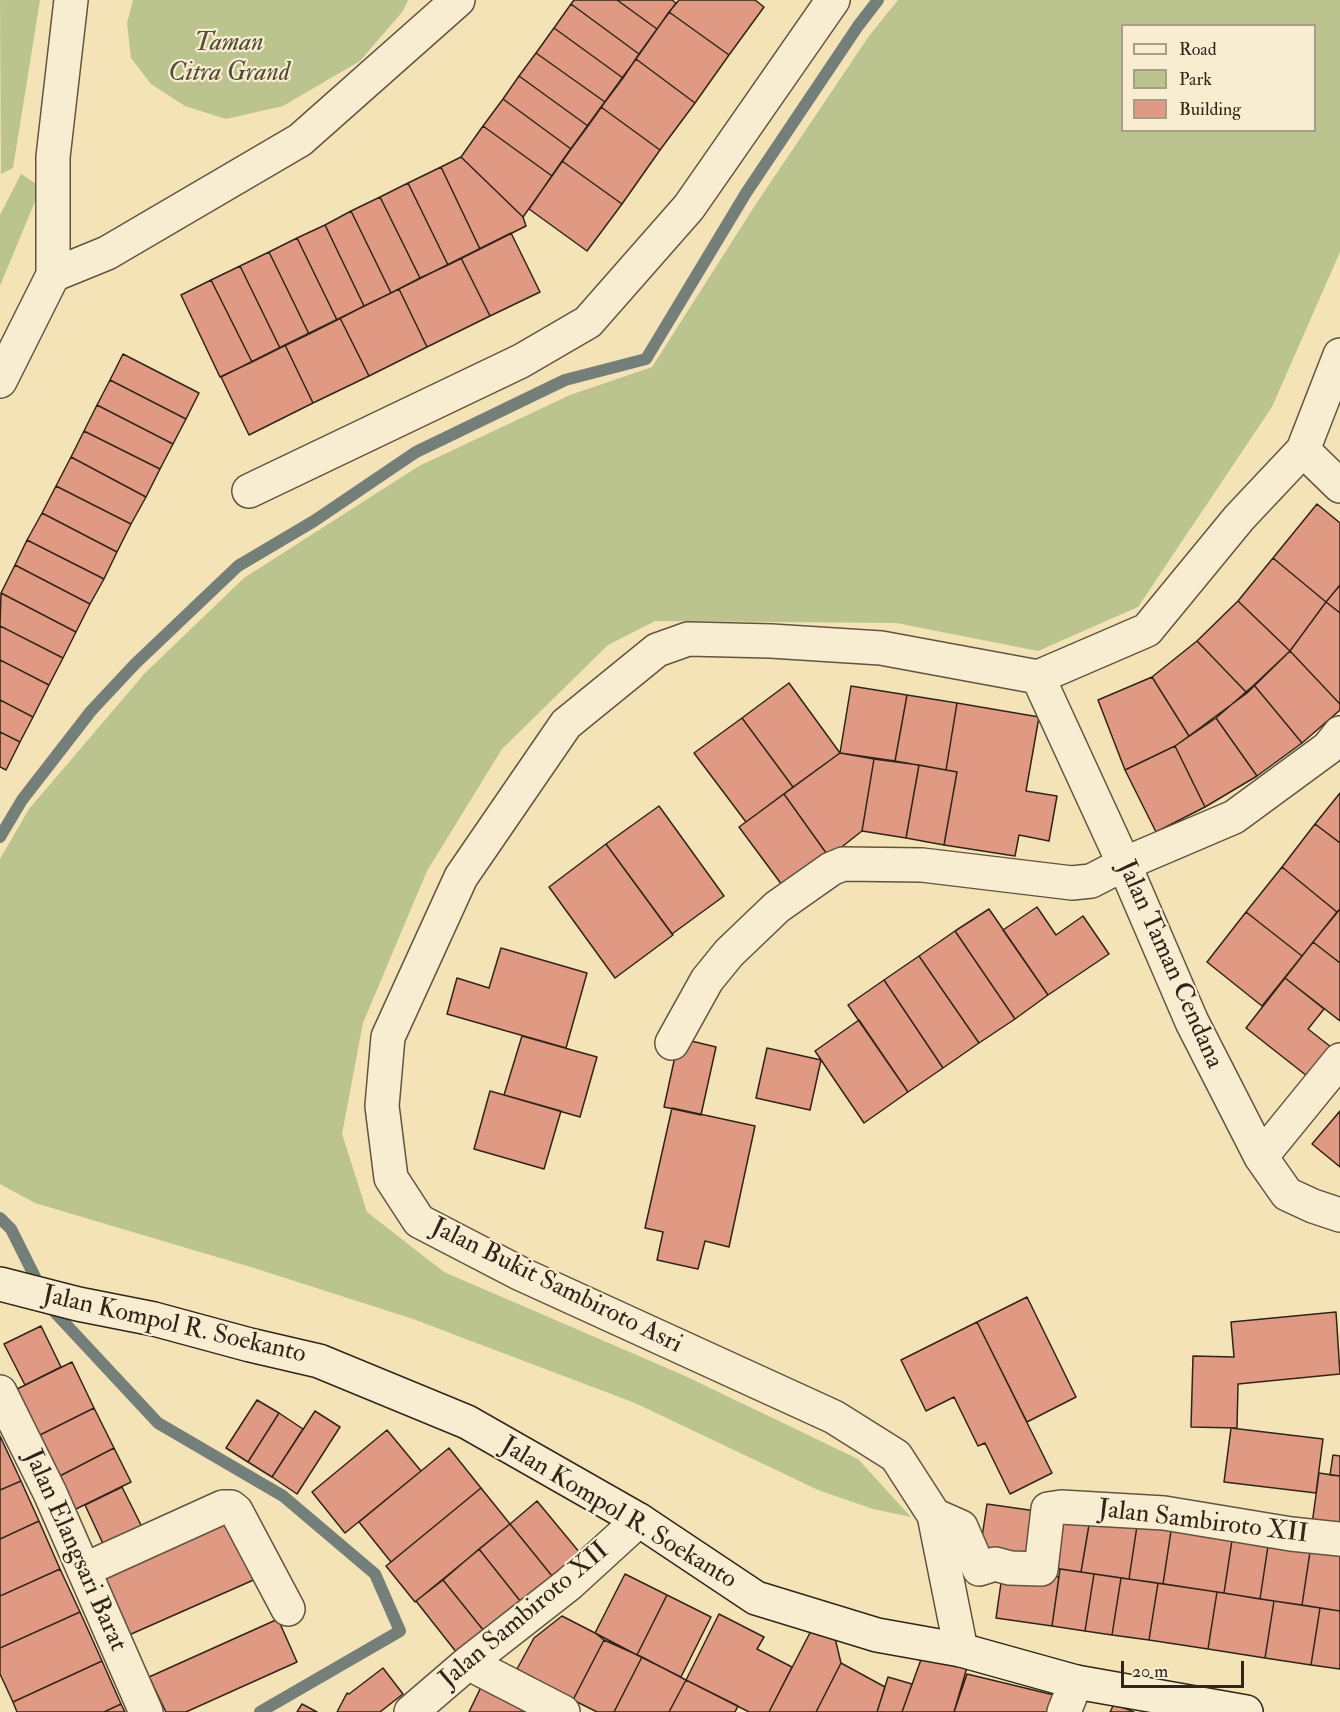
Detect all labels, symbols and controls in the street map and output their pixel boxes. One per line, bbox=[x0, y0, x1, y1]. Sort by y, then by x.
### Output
legend bbox=[1121, 24, 1316, 132]
park label: Taman Citra Grand bbox=[168, 28, 290, 89]
text: Road bbox=[1179, 38, 1217, 61]
text: Park bbox=[1179, 68, 1212, 91]
text: Building bbox=[1179, 98, 1241, 121]
street label: Jalan Taman Cendana bbox=[1109, 856, 1229, 1074]
street label: Jalan Bukit Sambiroto Asri bbox=[425, 1213, 687, 1361]
street label: Jalan Kompol R. Soekanto bbox=[39, 1280, 309, 1372]
street label: Jalan Kompol R. Soekanto bbox=[494, 1431, 742, 1597]
street label: Jalan Elangsari Barat bbox=[16, 1445, 132, 1657]
street label: Jalan Sambiroto XII bbox=[1096, 1495, 1310, 1551]
street label: Jalan Sambiroto XII bbox=[434, 1536, 616, 1696]
scale bar bbox=[1124, 1649, 1247, 1687]
text: 20 m bbox=[1132, 1660, 1168, 1683]

